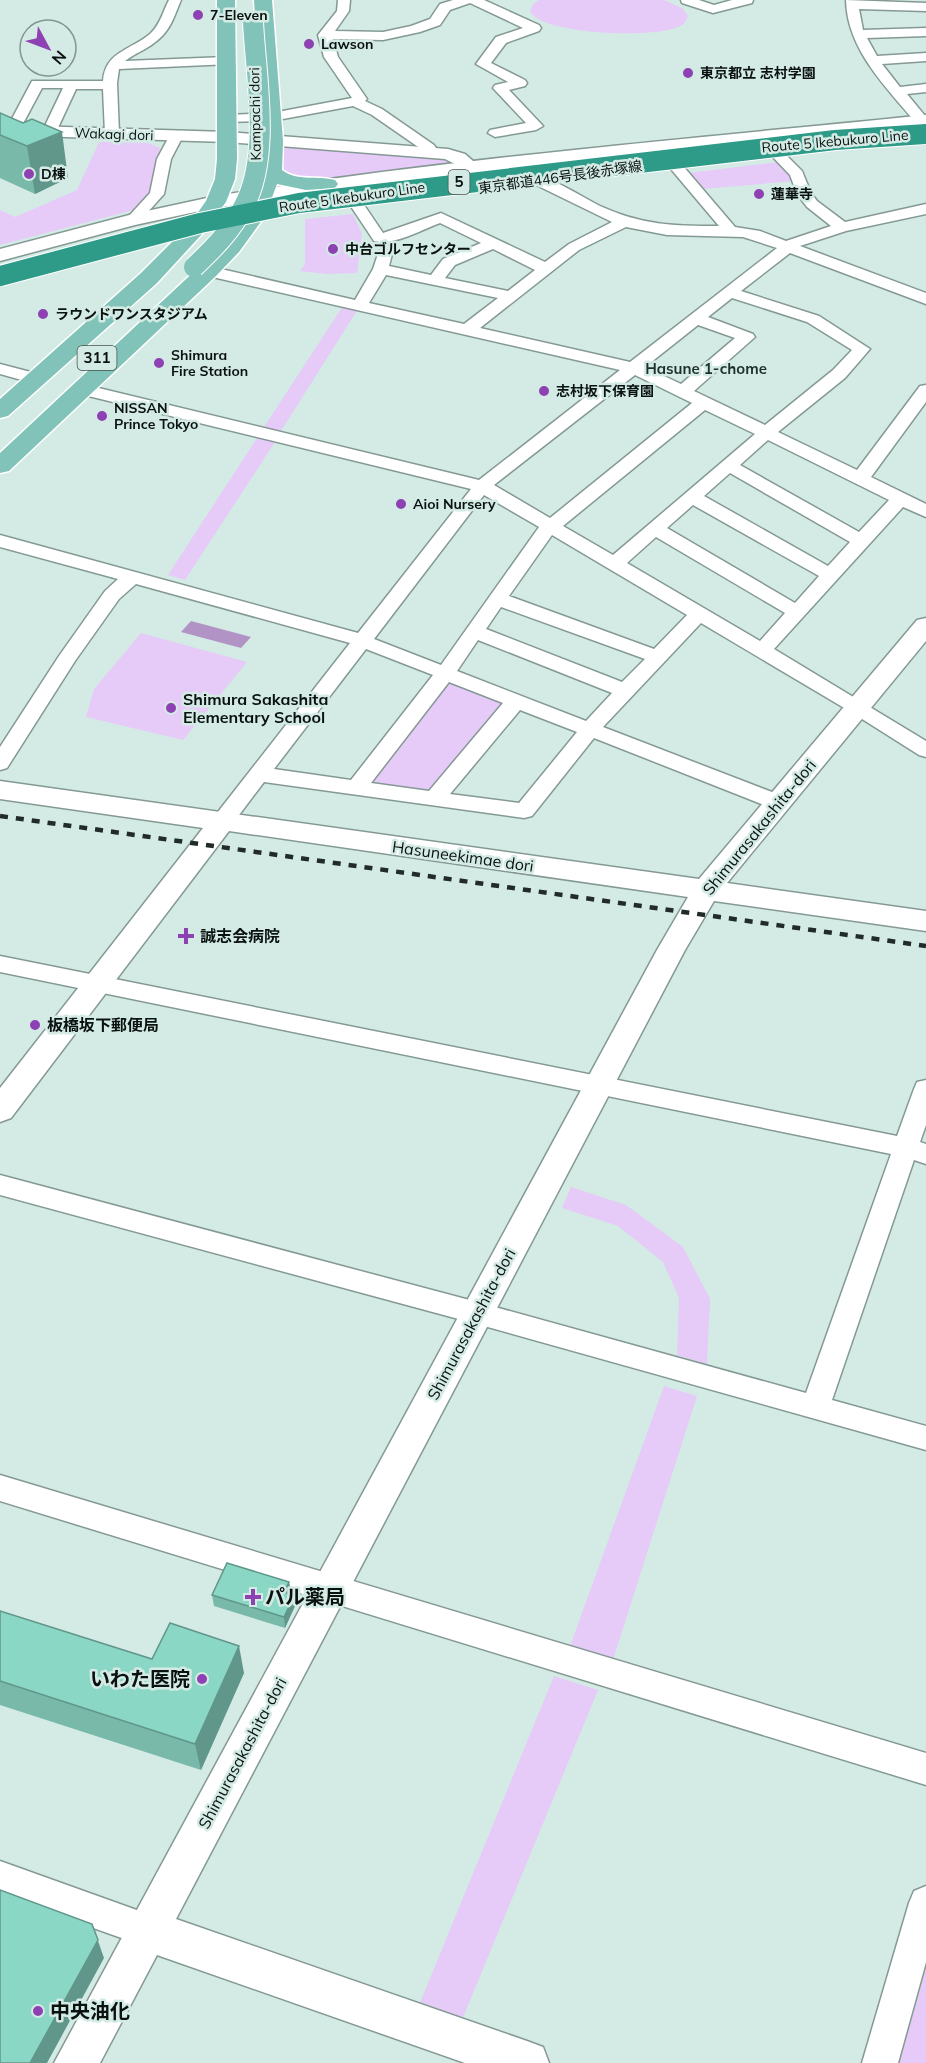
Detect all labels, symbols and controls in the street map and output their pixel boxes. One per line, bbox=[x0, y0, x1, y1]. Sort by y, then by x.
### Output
place label: 7-Eleven bbox=[210, 6, 268, 24]
marker: 7-Eleven bbox=[191, 8, 205, 22]
north arrow bbox=[18, 18, 78, 78]
place label: Lawson bbox=[321, 35, 373, 53]
marker: Lawson bbox=[302, 37, 316, 51]
text: N bbox=[48, 47, 71, 69]
place label: 東京都立 志村学園 bbox=[700, 64, 816, 82]
marker: 東京都立 志村学園 bbox=[681, 66, 695, 80]
street label: Kampachi dori bbox=[245, 67, 265, 161]
street label: Wakagi dori bbox=[74, 124, 154, 144]
street label: Route 5 Ikebukuro Line bbox=[761, 126, 909, 156]
street label: 東京都道446号長後赤塚線 bbox=[477, 157, 643, 197]
place label: D棟 bbox=[41, 165, 66, 183]
marker: D棟 bbox=[22, 167, 36, 181]
road number: 5 bbox=[448, 170, 470, 194]
street label: Route 5 Ikebukuro Line bbox=[278, 178, 426, 216]
place label: 蓮華寺 bbox=[771, 185, 813, 203]
marker: 蓮華寺 bbox=[752, 187, 766, 201]
place label: 中台ゴルフセンター bbox=[345, 240, 471, 258]
marker: 中台ゴルフセンター bbox=[326, 242, 340, 256]
place label: ラウンドワンスタジアム bbox=[55, 305, 208, 323]
marker: ラウンドワンスタジアム bbox=[36, 307, 50, 321]
road number: 311 bbox=[78, 346, 116, 370]
place label: Shimura Fire Station bbox=[171, 346, 248, 380]
marker: Shimura Fire Station bbox=[152, 356, 166, 370]
district label: Hasune 1-chome bbox=[645, 359, 767, 378]
place label: 志村坂下保育園 bbox=[556, 382, 654, 400]
marker: 志村坂下保育園 bbox=[537, 384, 551, 398]
place label: NISSAN Prince Tokyo bbox=[114, 399, 198, 433]
marker: NISSAN Prince Tokyo bbox=[95, 409, 109, 423]
place label: Aioi Nursery bbox=[413, 495, 496, 513]
marker: Aioi Nursery bbox=[394, 497, 408, 511]
place label: Shimura Sakashita Elementary School bbox=[183, 689, 328, 727]
marker: Shimura Sakashita Elementary School bbox=[164, 701, 178, 715]
street label: Shimurasakashita-dori bbox=[698, 755, 820, 899]
street label: Hasuneekimae dori bbox=[391, 836, 535, 876]
place label: 誠志会病院 bbox=[200, 926, 280, 946]
marker: 誠志会病院 bbox=[177, 927, 195, 945]
place label: 板橋坂下郵便局 bbox=[47, 1015, 159, 1035]
marker: 板橋坂下郵便局 bbox=[28, 1018, 42, 1032]
street label: Shimurasakashita-dori bbox=[423, 1245, 519, 1403]
place label: パル薬局 bbox=[265, 1584, 345, 1609]
marker: パル薬局 bbox=[246, 1590, 260, 1604]
place label: いわた医院 bbox=[90, 1666, 190, 1691]
marker: いわた医院 bbox=[195, 1672, 209, 1686]
street label: Shimurasakashita-dori bbox=[194, 1674, 290, 1832]
place label: 中央油化 bbox=[50, 1998, 130, 2023]
marker: 中央油化 bbox=[31, 2004, 45, 2018]

